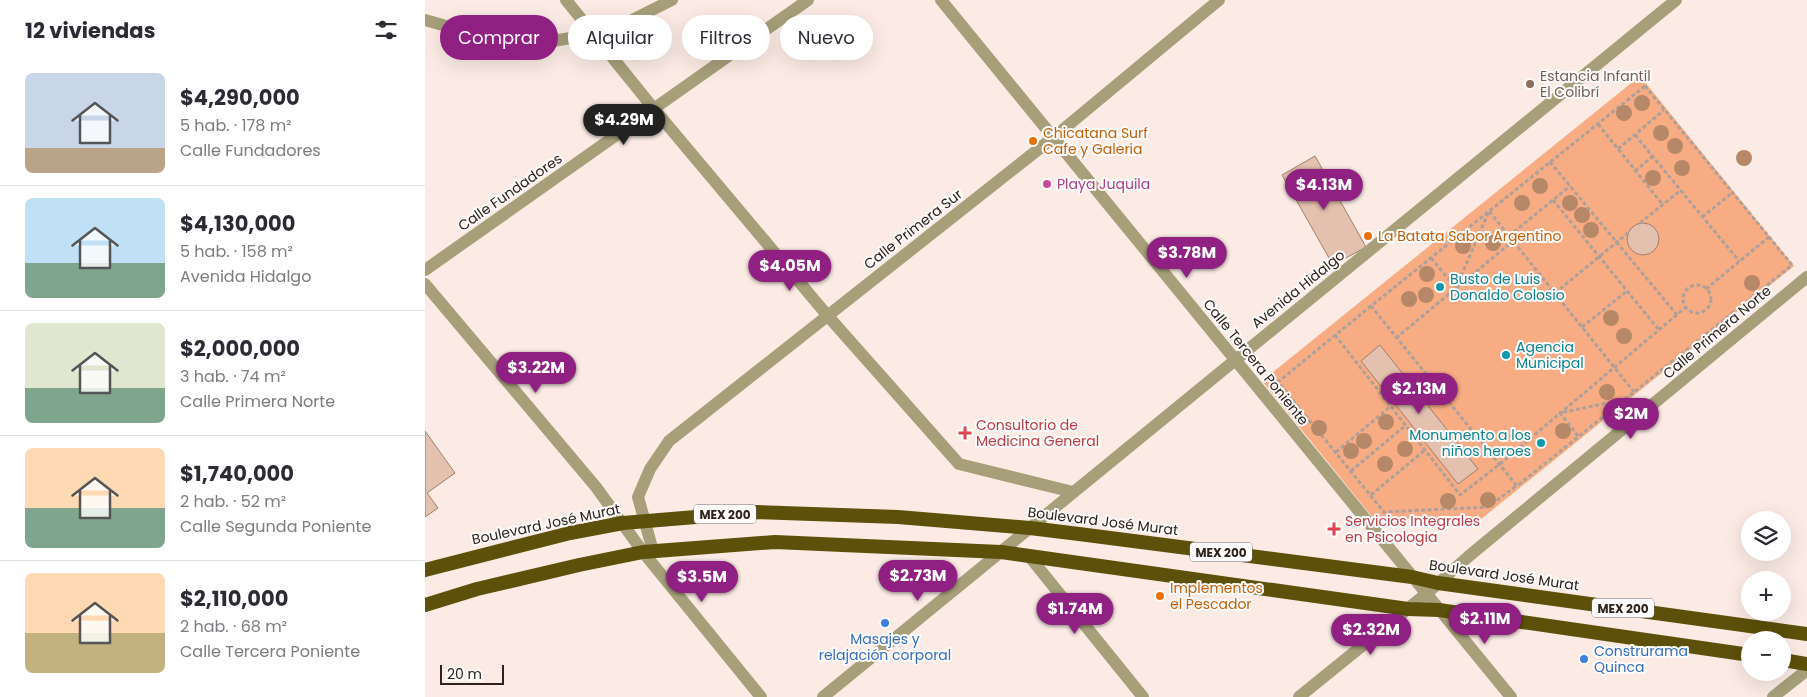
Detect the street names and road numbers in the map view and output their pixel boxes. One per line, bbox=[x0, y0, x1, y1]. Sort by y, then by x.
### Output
street label: Calle Fundadores bbox=[454, 148, 566, 236]
street label: Calle Primera Sur bbox=[859, 184, 967, 274]
street label: Avenida Hidalgo bbox=[1247, 245, 1349, 333]
street label: Calle Primera Norte bbox=[1659, 281, 1776, 383]
street label: Calle Tercera Poniente bbox=[1199, 294, 1314, 430]
street label: Boulevard José Murat bbox=[470, 498, 622, 550]
street label: Boulevard José Murat bbox=[1027, 502, 1179, 540]
road number: MEX 200 bbox=[694, 504, 756, 524]
road number: MEX 200 bbox=[1190, 542, 1252, 562]
street label: Boulevard José Murat bbox=[1428, 555, 1580, 595]
road number: MEX 200 bbox=[1592, 598, 1654, 618]

